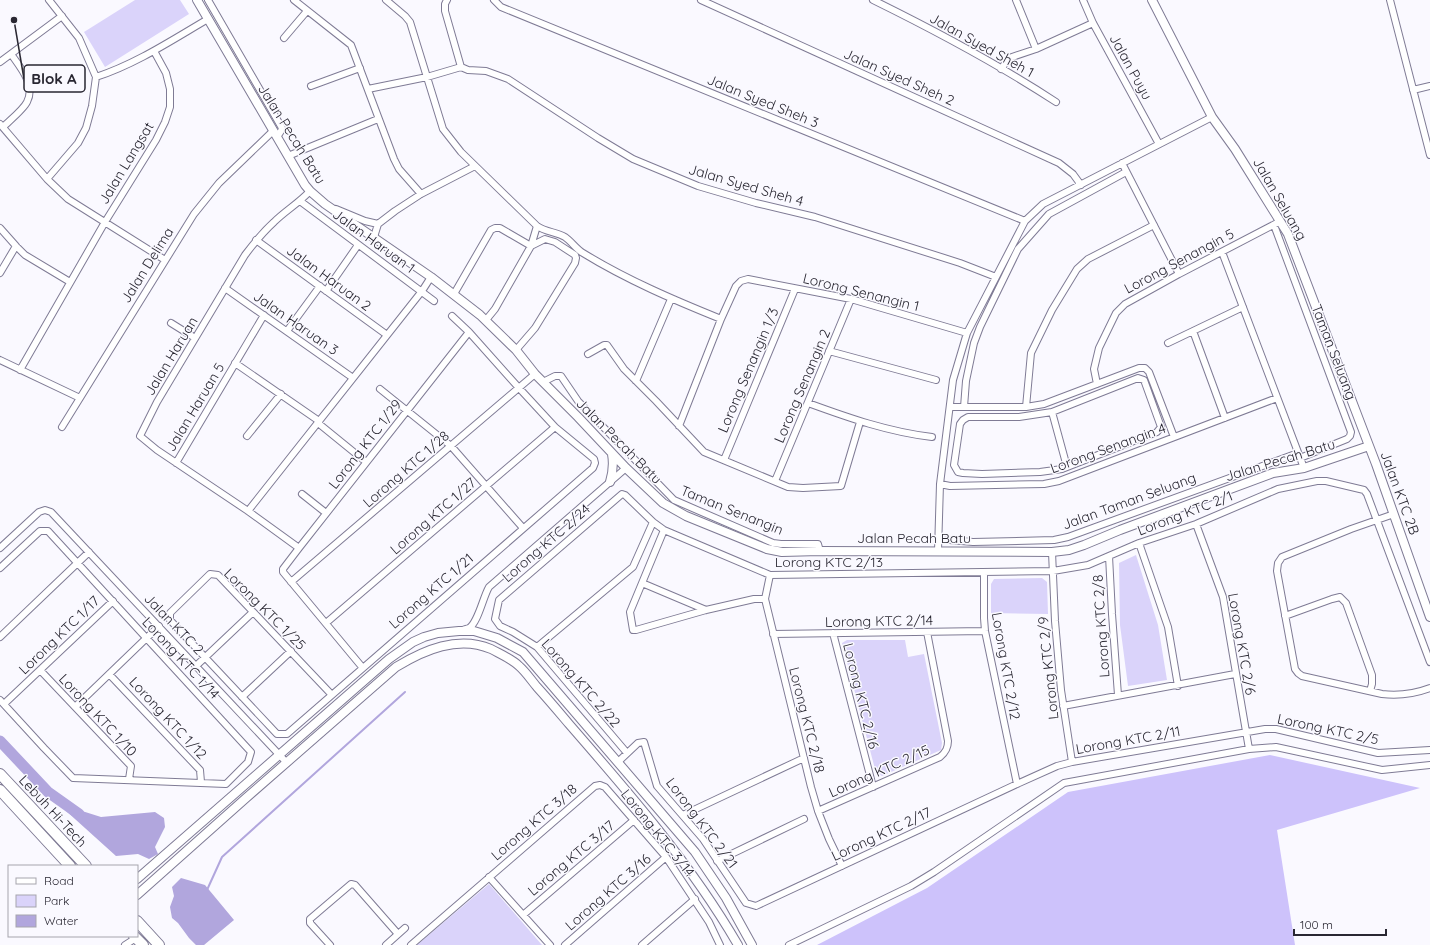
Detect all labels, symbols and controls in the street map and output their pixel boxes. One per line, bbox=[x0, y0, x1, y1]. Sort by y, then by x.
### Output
street label: Jalan Syed Sheh 1 bbox=[927, 9, 1037, 81]
street label: Jalan Puyu bbox=[1106, 31, 1156, 103]
street label: Jalan Syed Sheh 2 bbox=[841, 45, 957, 110]
callout: Blok A bbox=[24, 65, 85, 92]
text: Blok A bbox=[31, 69, 77, 88]
street label: Jalan Syed Sheh 3 bbox=[704, 70, 822, 132]
street label: Jalan Pecah Batu bbox=[254, 81, 330, 187]
street label: Jalan Langsat bbox=[94, 118, 158, 207]
street label: Jalan Seluang bbox=[1249, 155, 1311, 243]
street label: Jalan Syed Sheh 4 bbox=[686, 160, 806, 210]
street label: Jalan Haruan 1 bbox=[329, 205, 419, 277]
street label: Jalan Delima bbox=[117, 224, 177, 306]
street label: Lorong Senangin 5 bbox=[1121, 224, 1237, 298]
street label: Jalan Haruan 2 bbox=[283, 241, 375, 315]
street label: Lorong Senangin 1 bbox=[801, 269, 921, 315]
street label: Jalan Haruan 3 bbox=[250, 287, 342, 359]
street label: Taman Seluang bbox=[1308, 302, 1360, 402]
street label: Lorong Senangin 1/3 bbox=[714, 305, 782, 435]
street label: Jalan Haruan bbox=[140, 313, 202, 399]
street label: Lorong Senangin 2 bbox=[770, 326, 834, 446]
street label: Jalan Haruan 5 bbox=[162, 359, 228, 455]
street label: Jalan Pecah Batu bbox=[572, 394, 666, 488]
street label: Lorong KTC 1/29 bbox=[324, 395, 406, 492]
street label: Lorong Senangin 4 bbox=[1048, 419, 1168, 477]
street label: Lorong KTC 1/28 bbox=[359, 427, 453, 511]
street label: Jalan Pecah Batu bbox=[1223, 435, 1337, 485]
street label: Jalan KTC 2B bbox=[1377, 449, 1423, 537]
street label: Jalan Taman Seluang bbox=[1060, 468, 1198, 534]
street label: Lorong KTC 1/27 bbox=[386, 474, 480, 558]
street label: Taman Senangin bbox=[678, 481, 786, 539]
street label: Lorong KTC 2/1 bbox=[1135, 487, 1235, 539]
street label: Lorong KTC 2/24 bbox=[498, 500, 594, 586]
street label: Jalan Pecah Batu bbox=[857, 529, 971, 547]
street label: Lorong KTC 1/21 bbox=[385, 549, 477, 633]
street label: Lorong KTC 2/13 bbox=[775, 553, 883, 571]
street label: Lorong KTC 1/25 bbox=[220, 564, 310, 654]
street label: Lorong KTC 2/8 bbox=[1088, 574, 1114, 678]
street label: Jalan KTC 2 bbox=[140, 590, 208, 659]
street label: Lorong KTC 1/17 bbox=[15, 592, 103, 678]
street label: Lorong KTC 2/6 bbox=[1224, 592, 1260, 697]
street label: Lorong KTC 2/14 bbox=[825, 611, 933, 631]
street label: Lorong KTC 2/12 bbox=[988, 611, 1024, 721]
street label: Lorong KTC 1/14 bbox=[138, 613, 224, 703]
street label: Lorong KTC 2/9 bbox=[1034, 615, 1062, 720]
street label: Lorong KTC 2/22 bbox=[538, 635, 624, 731]
street label: Lorong KTC 2/16 bbox=[839, 641, 883, 751]
street label: Lorong KTC 2/18 bbox=[785, 665, 829, 775]
street label: Lorong KTC 1/10 bbox=[55, 670, 141, 760]
street label: Lorong KTC 1/12 bbox=[125, 673, 211, 763]
street label: Lorong KTC 2/5 bbox=[1276, 709, 1380, 749]
street label: Lorong KTC 2/11 bbox=[1074, 722, 1182, 758]
street label: Lorong KTC 2/15 bbox=[826, 741, 932, 801]
street label: Lebuh Hi-Tech bbox=[15, 771, 91, 851]
street label: Lorong KTC 2/21 bbox=[662, 774, 742, 872]
street label: Lorong KTC 3/18 bbox=[487, 780, 581, 864]
street label: Lorong KTC 3/14 bbox=[617, 785, 699, 881]
street label: Lorong KTC 2/17 bbox=[828, 803, 934, 865]
street label: Lorong KTC 3/17 bbox=[524, 816, 618, 900]
street label: Lorong KTC 3/16 bbox=[561, 849, 655, 934]
legend bbox=[8, 865, 138, 937]
text: Road bbox=[44, 873, 74, 888]
text: Park bbox=[44, 893, 69, 908]
scale bar bbox=[1294, 911, 1386, 937]
text: Water bbox=[44, 913, 79, 928]
text: 100 m bbox=[1300, 917, 1333, 932]

